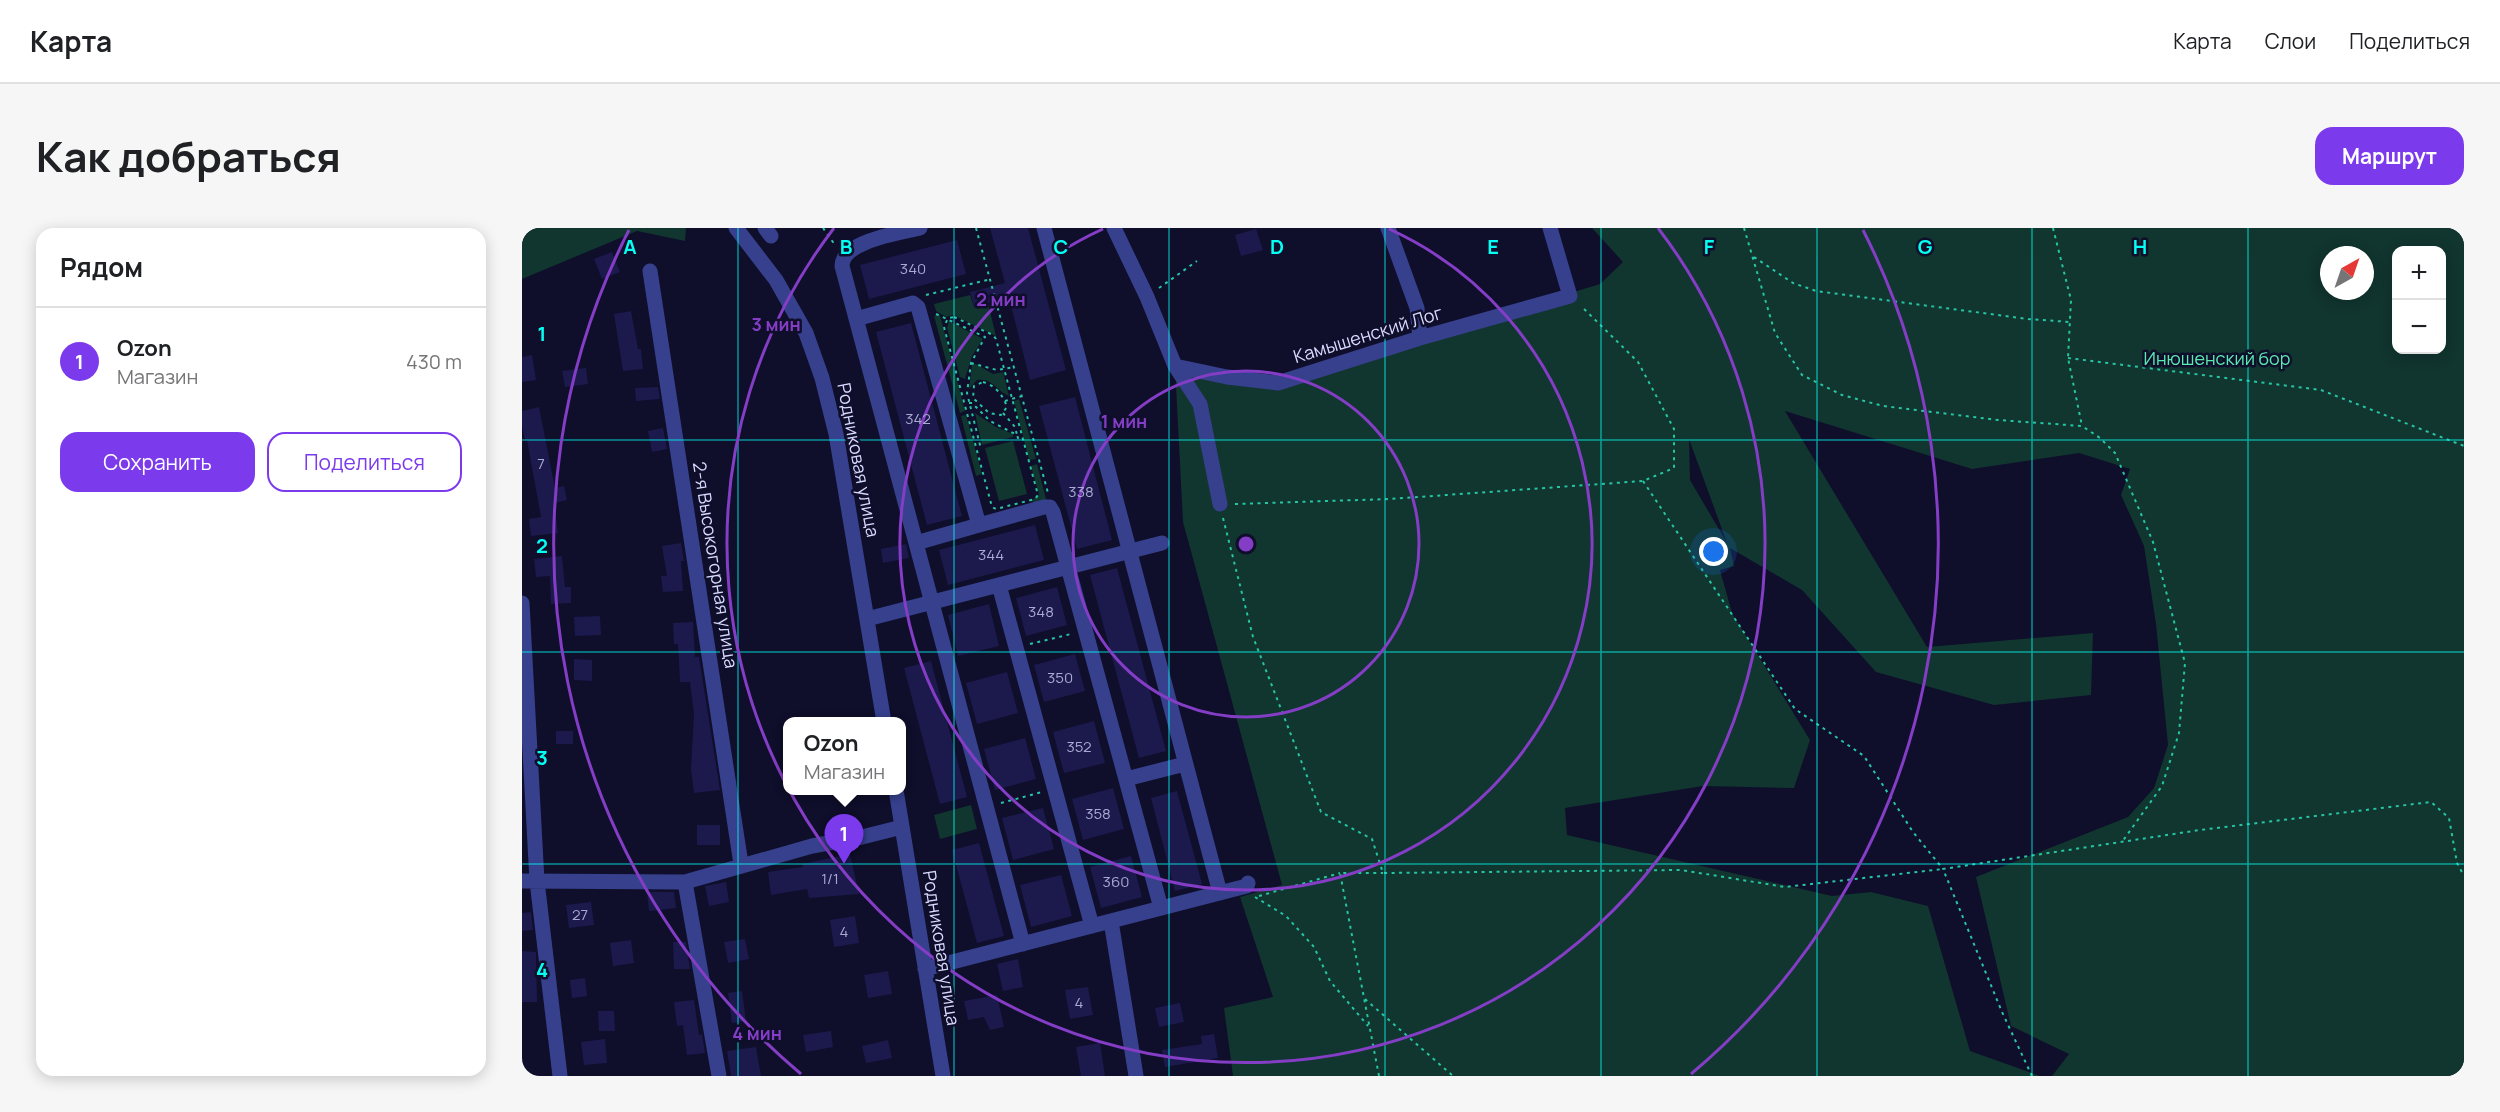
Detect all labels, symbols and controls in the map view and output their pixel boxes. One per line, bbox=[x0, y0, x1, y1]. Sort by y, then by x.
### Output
text: Карта bbox=[30, 22, 112, 60]
text: Карта bbox=[2173, 27, 2232, 55]
text: Слои bbox=[2265, 27, 2316, 55]
text: Поделиться bbox=[2349, 27, 2470, 55]
text: Как добраться bbox=[36, 127, 341, 185]
button: Маршрут bbox=[2315, 127, 2464, 185]
text: A bbox=[623, 233, 637, 260]
text: B bbox=[840, 233, 853, 260]
text: C bbox=[1054, 233, 1068, 260]
text: D bbox=[1270, 233, 1284, 260]
text: E bbox=[1487, 233, 1499, 260]
text: F bbox=[1704, 233, 1715, 260]
text: G bbox=[1918, 233, 1933, 260]
text: H bbox=[2133, 233, 2147, 260]
north arrow bbox=[2320, 246, 2374, 300]
map controls bbox=[2392, 246, 2446, 354]
button: + bbox=[2392, 246, 2446, 300]
text: Рядом bbox=[60, 249, 143, 285]
house number: 340 bbox=[900, 258, 926, 279]
text: 2 мин bbox=[976, 287, 1026, 311]
street label: Камышенский Лог bbox=[1290, 300, 1445, 368]
button: − bbox=[2392, 300, 2446, 354]
text: 3 мин bbox=[751, 312, 801, 336]
text: 1 bbox=[538, 320, 546, 347]
text: Ozon bbox=[117, 333, 172, 363]
park label: Инюшенский бор bbox=[2144, 346, 2290, 370]
text: 1 bbox=[75, 348, 84, 375]
text: 430 m bbox=[406, 348, 462, 375]
text: Магазин bbox=[117, 363, 198, 390]
street label: Родниковая улица bbox=[832, 381, 886, 539]
house number: 342 bbox=[905, 408, 931, 429]
text: 1 мин bbox=[1101, 409, 1147, 433]
button: Сохранить bbox=[60, 432, 255, 492]
button: Поделиться bbox=[267, 432, 462, 492]
house number: 7 bbox=[537, 453, 545, 474]
street label: 2-я Высокогорная улица bbox=[688, 460, 744, 670]
house number: 338 bbox=[1068, 481, 1094, 502]
text: 2 bbox=[536, 532, 548, 559]
centre of rings bbox=[1236, 534, 1256, 554]
your location bbox=[1699, 537, 1728, 566]
house number: 344 bbox=[978, 544, 1004, 565]
house number: 348 bbox=[1028, 601, 1054, 622]
house number: 350 bbox=[1047, 667, 1073, 688]
popup bbox=[783, 717, 906, 795]
text: Ozon bbox=[804, 728, 859, 758]
house number: 352 bbox=[1066, 736, 1092, 757]
text: 3 bbox=[536, 744, 548, 771]
text: Магазин bbox=[804, 758, 885, 785]
house number: 358 bbox=[1085, 803, 1111, 824]
pin: 1 bbox=[824, 814, 864, 864]
house number: 1/1 bbox=[821, 868, 839, 889]
street label: Родниковая улица bbox=[918, 869, 966, 1027]
house number: 360 bbox=[1103, 871, 1129, 892]
house number: 27 bbox=[572, 904, 588, 925]
house number: 4 bbox=[840, 921, 849, 942]
text: 4 bbox=[536, 956, 548, 983]
house number: 4 bbox=[1075, 992, 1084, 1013]
text: 4 мин bbox=[732, 1021, 782, 1045]

